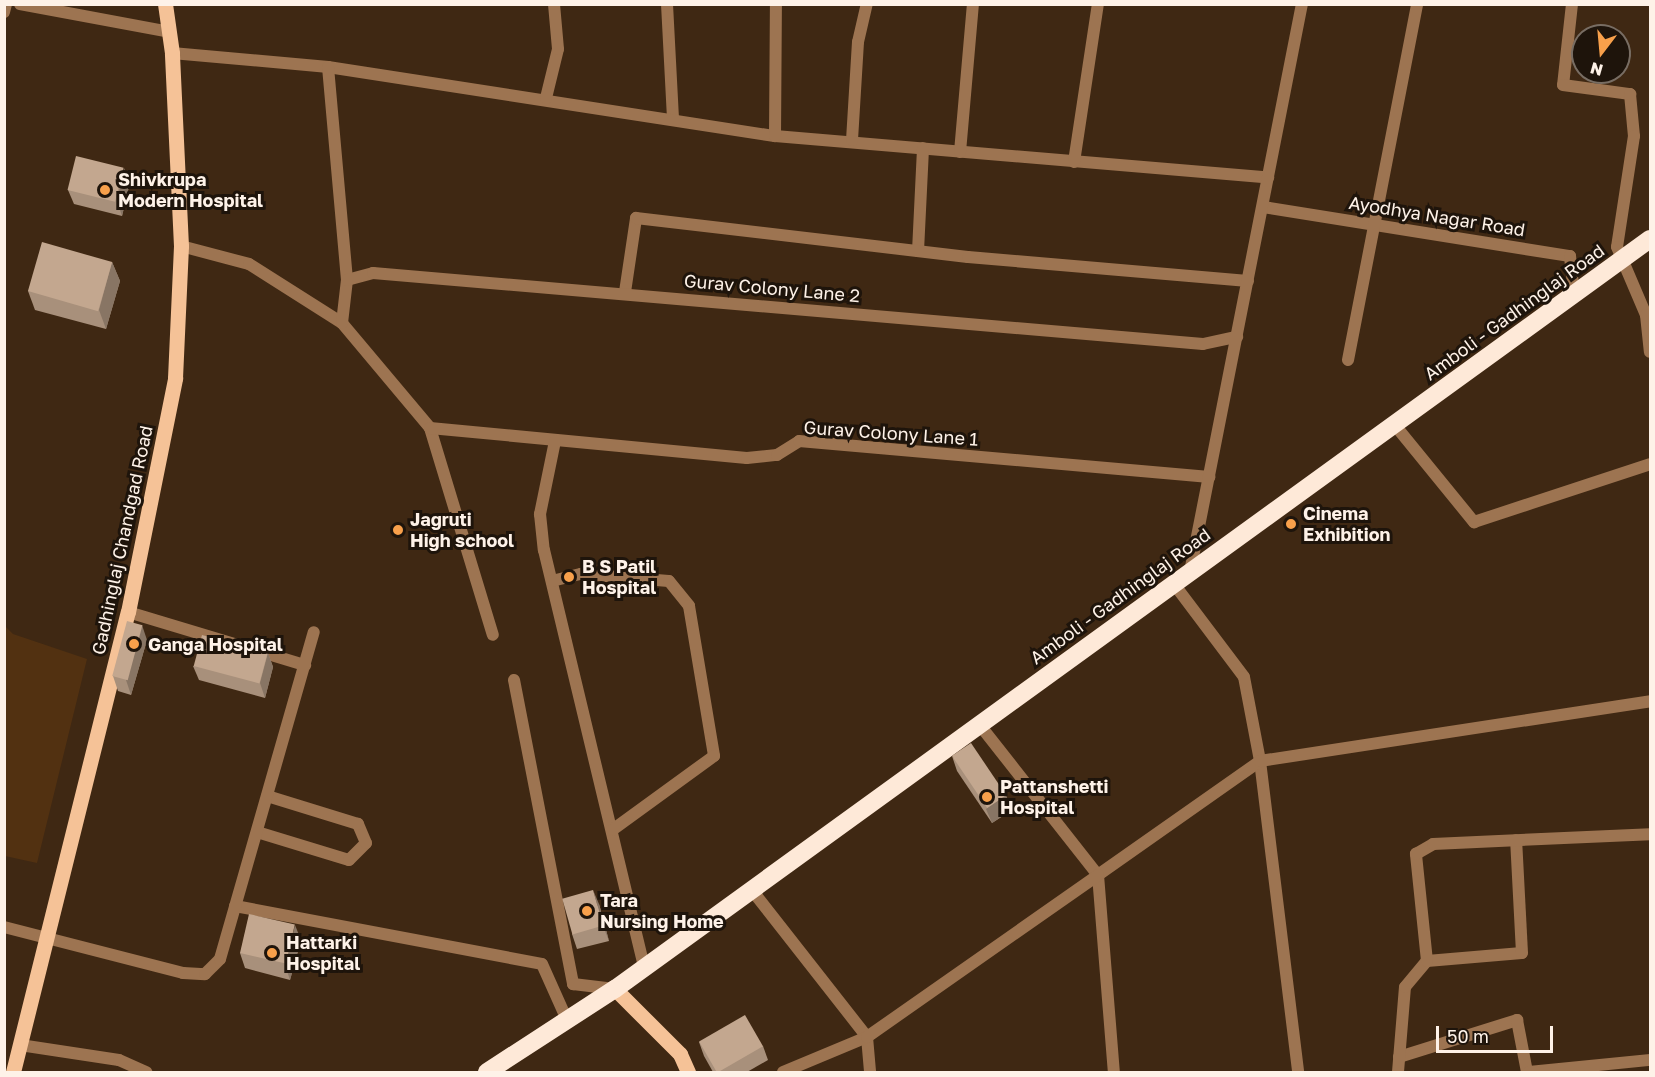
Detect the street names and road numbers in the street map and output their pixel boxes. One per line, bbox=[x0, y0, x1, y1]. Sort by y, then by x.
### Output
street label: Ayodhya Nagar Road bbox=[1347, 191, 1527, 241]
street label: Amboli - Gadhinglaj Road bbox=[1420, 239, 1608, 385]
street label: Gurav Colony Lane 2 bbox=[683, 270, 861, 306]
street label: Gurav Colony Lane 1 bbox=[803, 416, 979, 450]
street label: Gadhinglaj Chandgad Road bbox=[87, 423, 157, 657]
street label: Amboli - Gadhinglaj Road bbox=[1026, 523, 1214, 669]

